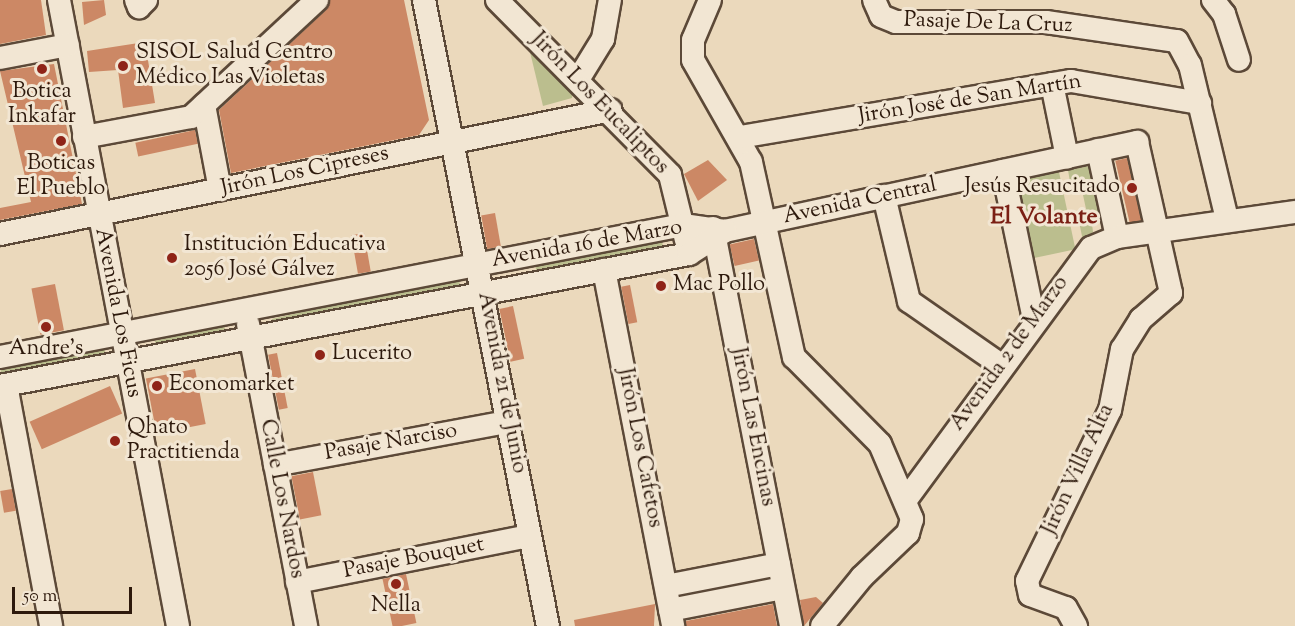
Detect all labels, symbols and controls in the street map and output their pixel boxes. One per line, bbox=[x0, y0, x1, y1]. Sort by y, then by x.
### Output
street label: Pasaje De La Cruz bbox=[903, 8, 1073, 40]
street label: Jirón Los Eucaliptos bbox=[524, 27, 674, 181]
place label: SISOL Salud Centro Médico Las Violetas bbox=[136, 40, 333, 92]
marker: SISOL Salud Centro Médico Las Violetas bbox=[114, 57, 132, 75]
marker: Botica Inkafar bbox=[35, 62, 49, 76]
street label: Jirón José de San Martín bbox=[856, 69, 1084, 131]
place label: Botica Inkafar bbox=[8, 79, 76, 130]
marker: Boticas El Pueblo bbox=[54, 134, 68, 148]
street label: Jirón Los Cipreses bbox=[219, 141, 391, 203]
place label: Boticas El Pueblo bbox=[17, 151, 105, 202]
street label: Avenida Central bbox=[781, 173, 939, 231]
place label: Jesús Resucitado bbox=[964, 175, 1120, 201]
marker: Jesús Resucitado bbox=[1125, 181, 1139, 195]
district label: El Volante bbox=[990, 204, 1098, 232]
street label: Avenida 16 de Marzo bbox=[490, 215, 684, 275]
street label: Avenida Los Ficus bbox=[88, 226, 146, 400]
place label: Institución Educativa 2056 José Gálvez bbox=[184, 232, 386, 284]
marker: Institución Educativa 2056 José Gálvez bbox=[165, 251, 179, 265]
street label: Avenida 2 de Marzo bbox=[945, 271, 1075, 437]
place label: Mac Pollo bbox=[673, 273, 765, 299]
marker: Mac Pollo bbox=[654, 279, 668, 293]
street label: Avenida 21 de Junio bbox=[470, 290, 532, 476]
marker: Andre's bbox=[39, 320, 53, 334]
place label: Andre's bbox=[9, 337, 83, 363]
place label: Lucerito bbox=[332, 342, 412, 368]
street label: Jirón Las Encinas bbox=[724, 345, 780, 509]
marker: Lucerito bbox=[313, 348, 327, 362]
street label: Jirón Los Cafetos bbox=[611, 366, 667, 530]
place label: Economarket bbox=[169, 373, 294, 399]
marker: Economarket bbox=[150, 379, 164, 393]
street label: Jirón Villa Alta bbox=[1037, 400, 1121, 540]
place label: Qhato Practitienda bbox=[127, 415, 240, 466]
street label: Calle Los Nardos bbox=[253, 417, 309, 581]
street label: Pasaje Narciso bbox=[323, 418, 459, 468]
marker: Qhato Practitienda bbox=[108, 434, 122, 448]
street label: Pasaje Bouquet bbox=[341, 532, 487, 586]
scale bar bbox=[15, 575, 135, 613]
marker: Nella bbox=[389, 577, 403, 591]
text: 50 m bbox=[23, 584, 57, 610]
place label: Nella bbox=[371, 594, 421, 620]

